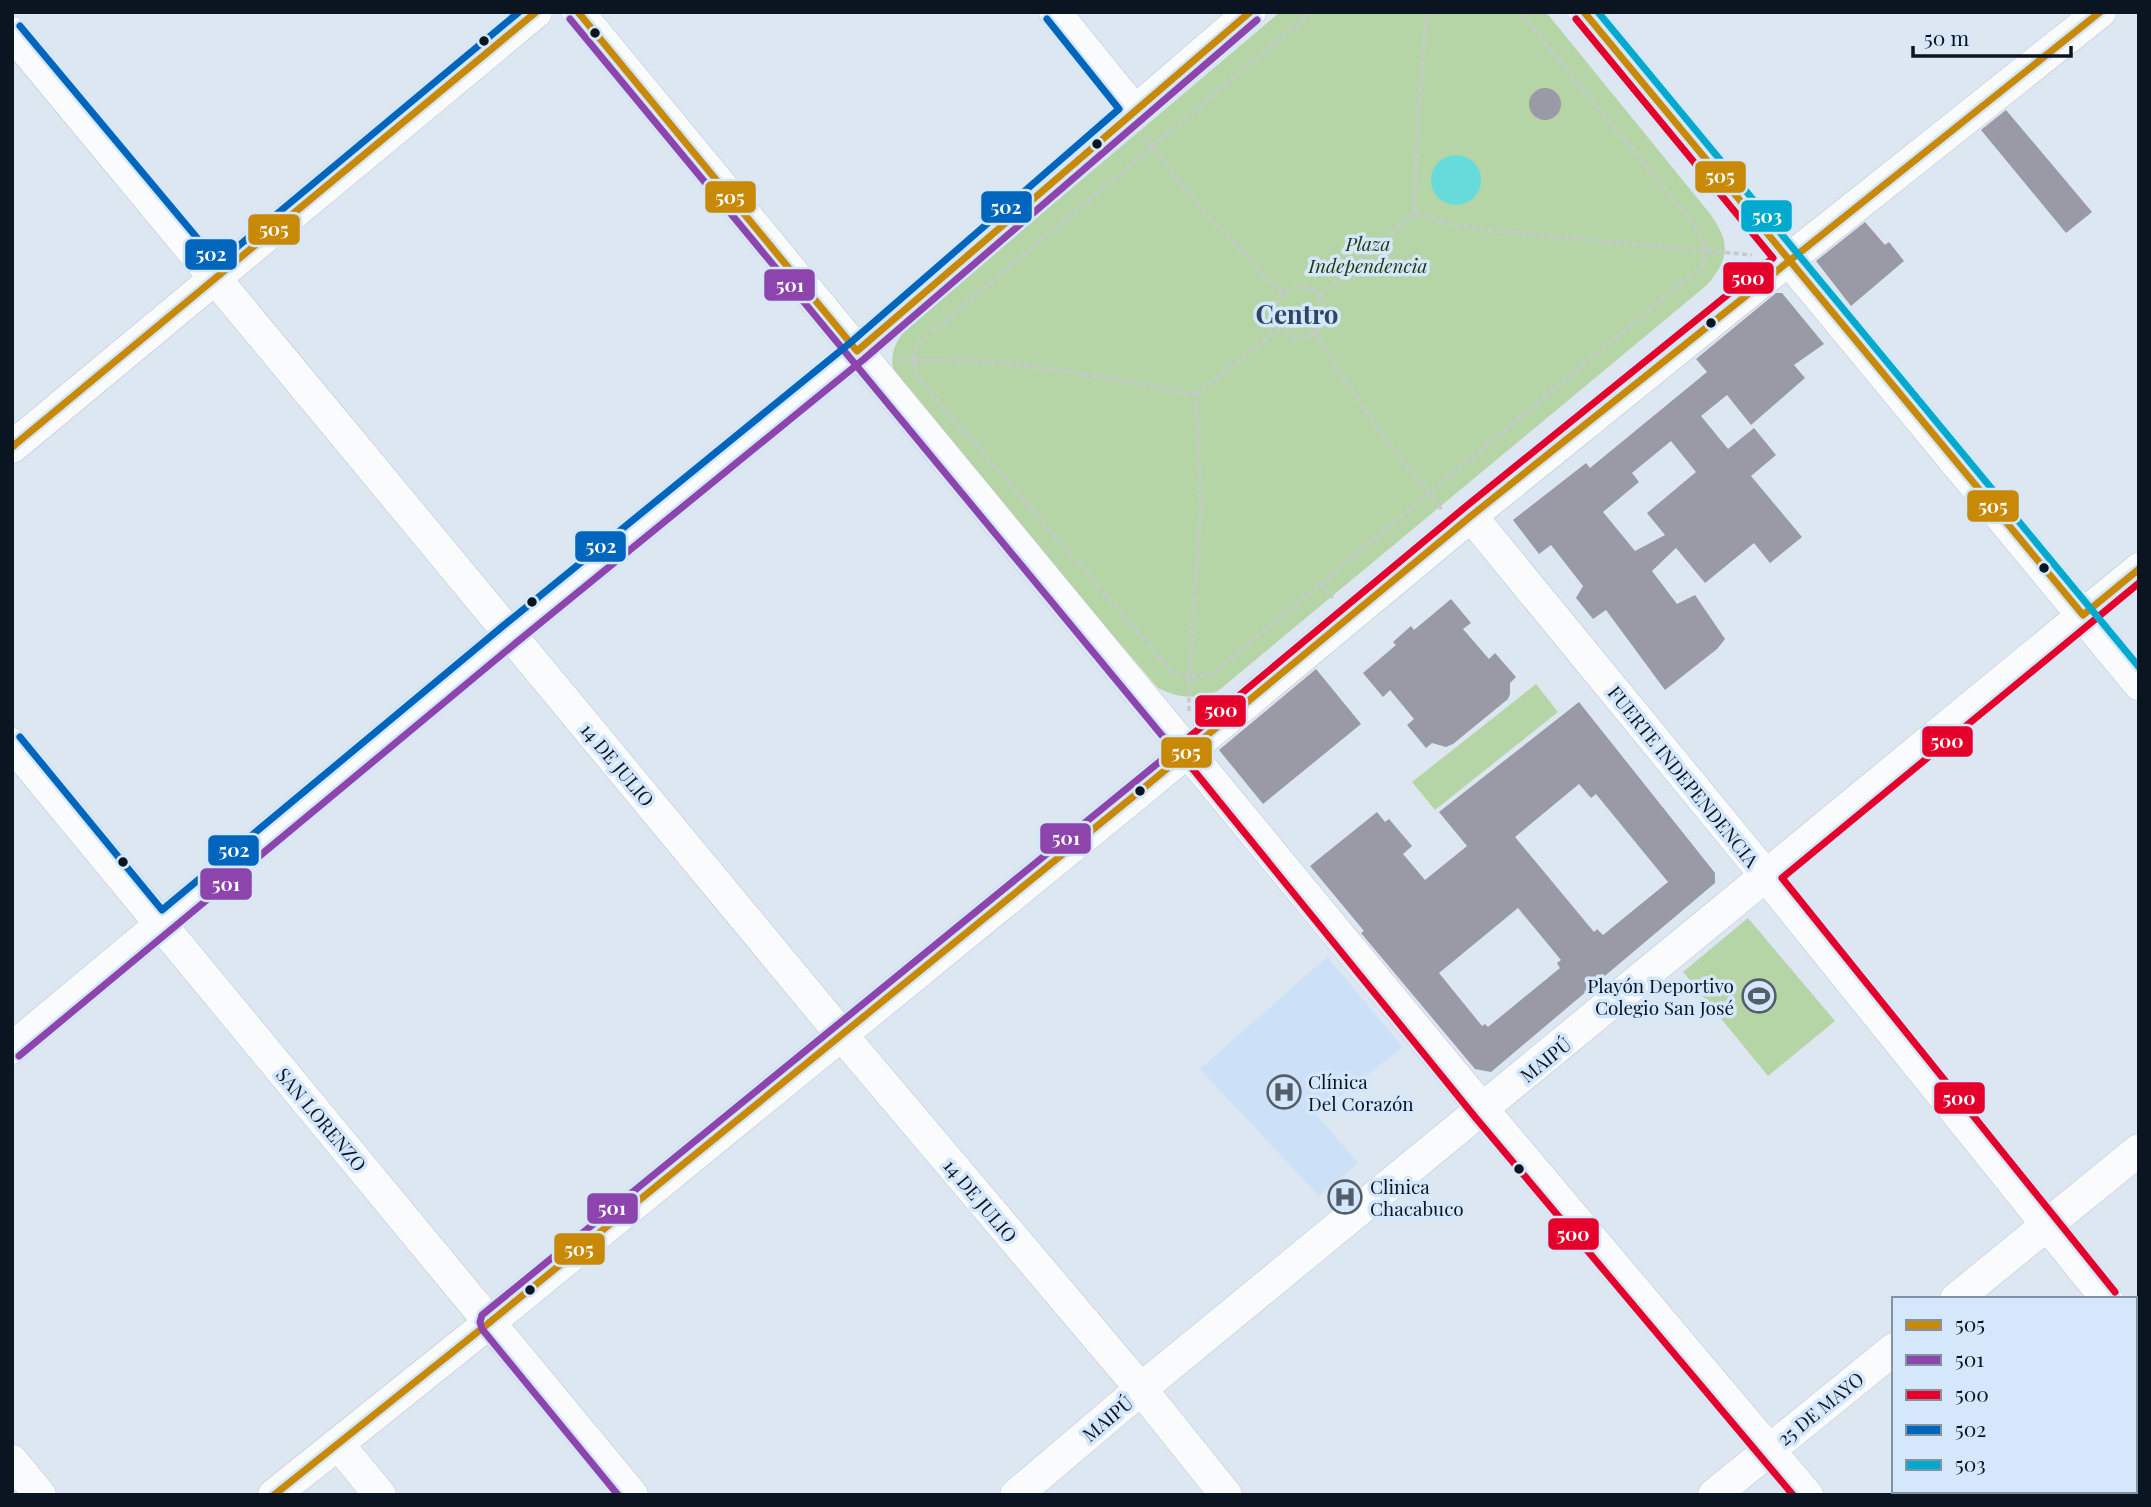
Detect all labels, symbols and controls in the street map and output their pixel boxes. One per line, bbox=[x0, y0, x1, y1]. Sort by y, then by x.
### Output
scale bar bbox=[1913, 14, 2070, 58]
text: 50 m bbox=[1924, 23, 1970, 51]
unlabelled marker bbox=[588, 26, 602, 40]
unlabelled marker bbox=[477, 34, 491, 48]
unlabelled marker bbox=[1090, 137, 1104, 151]
line badge: 505 bbox=[1694, 160, 1747, 194]
text: 505 bbox=[1705, 162, 1735, 188]
line badge: 505 bbox=[704, 180, 757, 214]
text: 505 bbox=[715, 183, 745, 209]
line badge: 502 bbox=[980, 190, 1033, 224]
text: 502 bbox=[991, 193, 1022, 219]
line badge: 503 bbox=[1740, 199, 1793, 233]
text: 503 bbox=[1752, 202, 1782, 228]
line badge: 505 bbox=[247, 213, 301, 246]
text: 505 bbox=[259, 215, 289, 241]
park label: Plaza Independencia bbox=[1308, 230, 1427, 278]
line badge: 502 bbox=[184, 238, 238, 271]
text: 502 bbox=[196, 240, 227, 266]
line badge: 500 bbox=[1722, 261, 1775, 295]
text: 500 bbox=[1731, 264, 1765, 290]
line badge: 501 bbox=[763, 268, 816, 302]
text: 501 bbox=[776, 271, 804, 297]
district label: Centro bbox=[1256, 296, 1338, 331]
unlabelled marker bbox=[1704, 316, 1718, 330]
line badge: 505 bbox=[1966, 489, 2020, 523]
text: 505 bbox=[1978, 492, 2008, 518]
line badge: 502 bbox=[574, 530, 627, 563]
text: 502 bbox=[586, 532, 617, 558]
unlabelled marker bbox=[2037, 561, 2051, 575]
unlabelled marker bbox=[525, 595, 539, 609]
street label: FUERTE INDEPENDENCIA bbox=[1603, 680, 1766, 873]
line badge: 500 bbox=[1194, 694, 1247, 728]
text: 500 bbox=[1204, 696, 1238, 722]
street label: 14 DE JULIO bbox=[575, 717, 661, 811]
line badge: 500 bbox=[1921, 725, 1974, 758]
text: 500 bbox=[1930, 727, 1964, 753]
line badge: 505 bbox=[1160, 736, 1213, 769]
text: 505 bbox=[1171, 738, 1201, 764]
unlabelled marker bbox=[1133, 784, 1147, 798]
line badge: 501 bbox=[1039, 822, 1092, 855]
text: 501 bbox=[1052, 824, 1080, 850]
line badge: 502 bbox=[207, 834, 260, 867]
text: 502 bbox=[219, 836, 250, 862]
unlabelled marker bbox=[116, 855, 130, 869]
line badge: 501 bbox=[199, 867, 253, 901]
text: 501 bbox=[212, 870, 240, 896]
place label: Playón Deportivo Colegio San José bbox=[1587, 972, 1734, 1020]
sports icon: Playón Deportivo Colegio San José bbox=[1740, 977, 1778, 1015]
street label: MAIPÚ bbox=[1514, 1030, 1576, 1088]
street label: SAN LORENZO bbox=[271, 1062, 373, 1176]
place label: Clínica Del Corazón bbox=[1308, 1068, 1414, 1116]
hospital icon: Clínica Del Corazón bbox=[1265, 1073, 1303, 1111]
line badge: 500 bbox=[1933, 1081, 1986, 1115]
text: 500 bbox=[1942, 1084, 1976, 1110]
street label: 14 DE JULIO bbox=[938, 1153, 1024, 1247]
unlabelled marker bbox=[1512, 1162, 1526, 1176]
place label: Clinica Chacabuco bbox=[1370, 1173, 1464, 1221]
hospital icon: Clinica Chacabuco bbox=[1326, 1178, 1364, 1216]
line badge: 501 bbox=[586, 1192, 639, 1225]
text: 501 bbox=[598, 1194, 626, 1220]
line badge: 500 bbox=[1547, 1217, 1600, 1251]
text: 500 bbox=[1556, 1220, 1590, 1246]
line badge: 505 bbox=[553, 1232, 606, 1266]
text: 505 bbox=[564, 1235, 594, 1261]
unlabelled marker bbox=[523, 1283, 537, 1297]
legend bbox=[1892, 1297, 2137, 1493]
text: 505 bbox=[1955, 1309, 1985, 1337]
text: 501 bbox=[1955, 1344, 1984, 1372]
street label: 25 DE MAYO bbox=[1771, 1365, 1869, 1451]
text: 500 bbox=[1955, 1379, 1989, 1407]
street label: MAIPÚ bbox=[1076, 1389, 1138, 1447]
text: 502 bbox=[1955, 1414, 1986, 1442]
text: 503 bbox=[1955, 1449, 1986, 1477]

